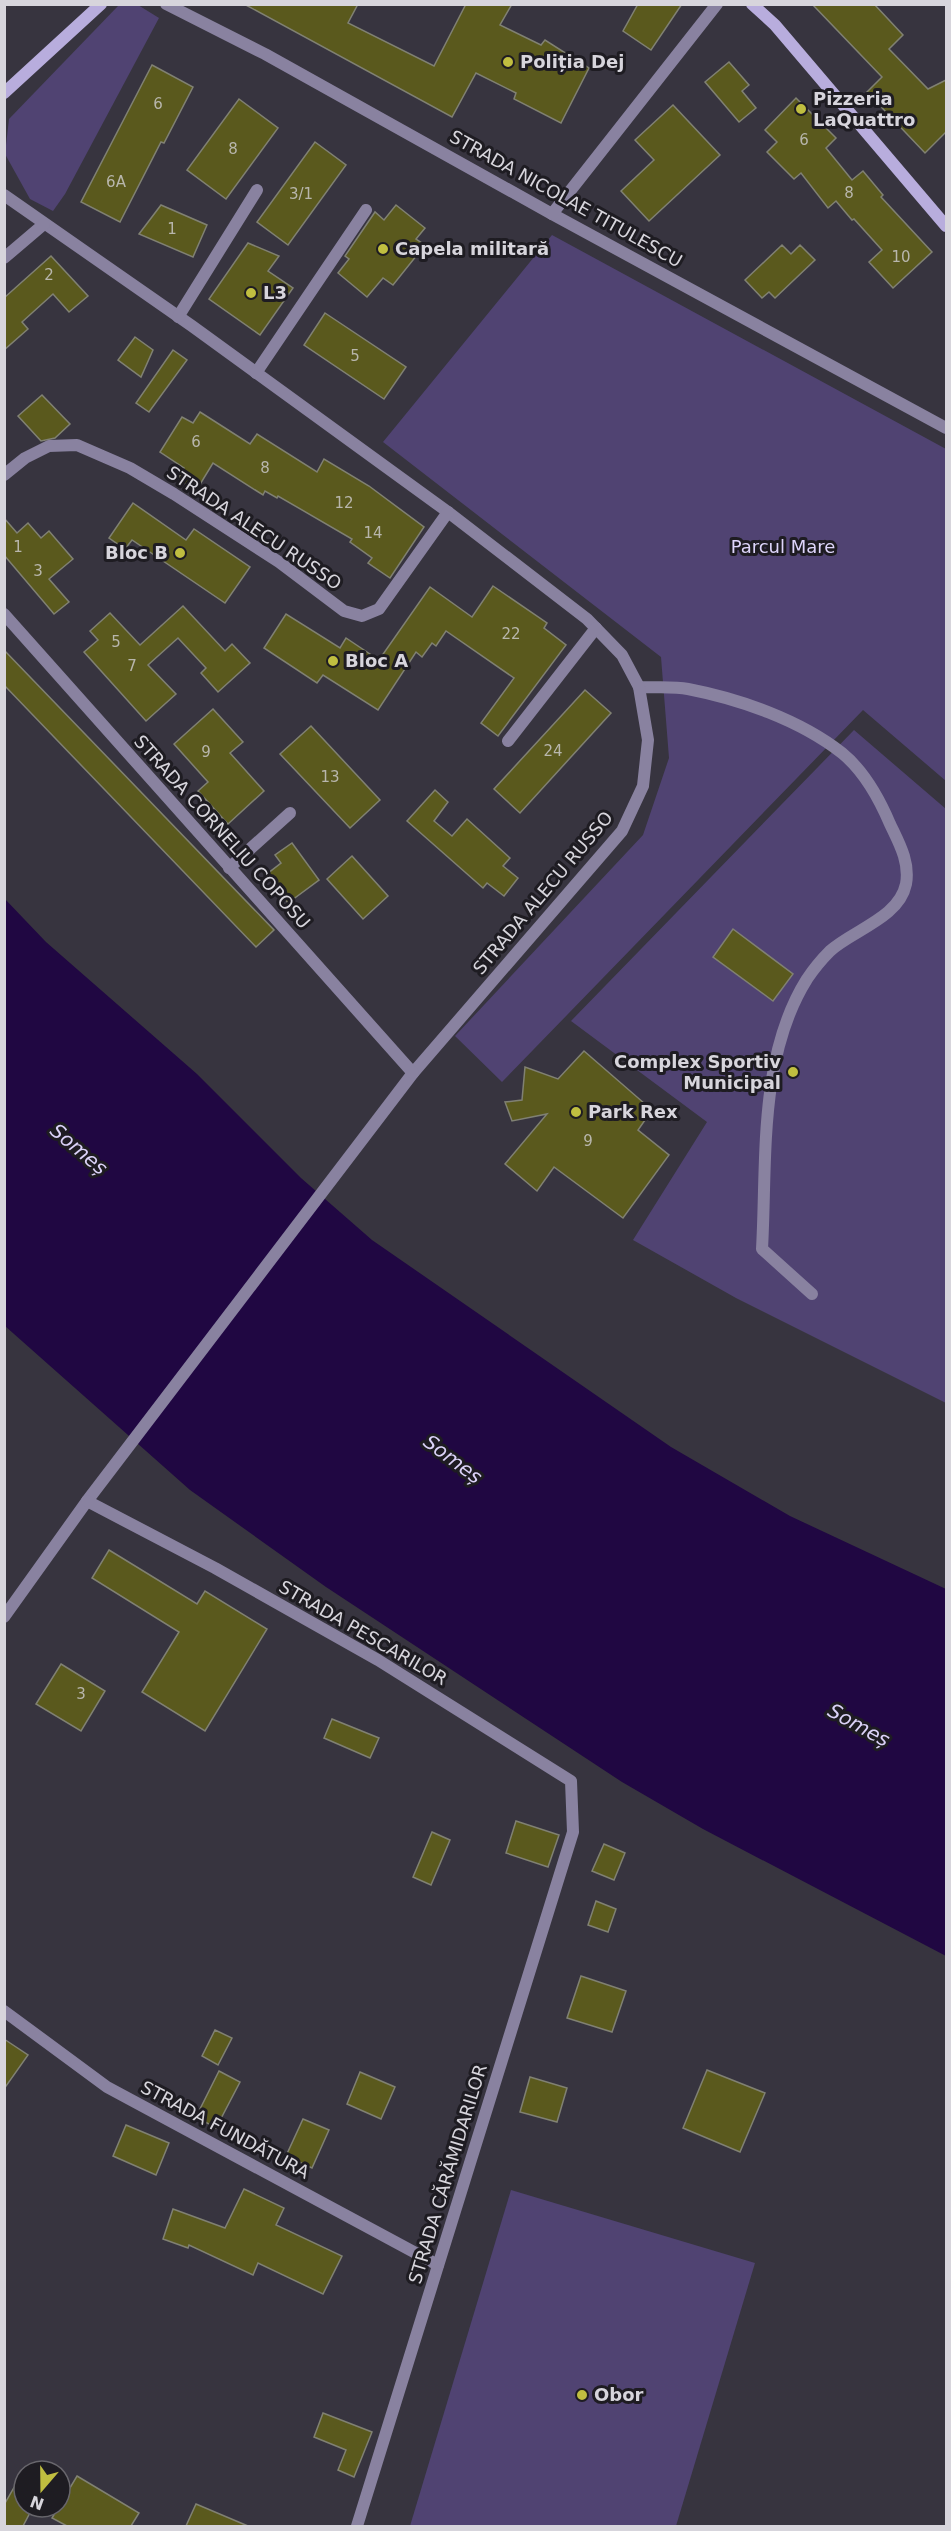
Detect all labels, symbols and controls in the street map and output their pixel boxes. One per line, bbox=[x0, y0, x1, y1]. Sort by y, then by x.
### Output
place label: Poliția Dej bbox=[520, 51, 624, 72]
marker: Poliția Dej bbox=[501, 55, 515, 69]
place label: Pizzeria LaQuattro bbox=[813, 88, 915, 130]
house number: 6 bbox=[153, 95, 163, 113]
marker: Pizzeria LaQuattro bbox=[794, 102, 808, 116]
street label: STRADA NICOLAE TITULESCU bbox=[446, 126, 686, 271]
house number: 6 bbox=[799, 131, 809, 149]
house number: 8 bbox=[228, 140, 238, 158]
house number: 6A bbox=[106, 173, 127, 191]
house number: 8 bbox=[844, 184, 854, 202]
house number: 3/1 bbox=[289, 185, 313, 203]
house number: 1 bbox=[167, 220, 177, 238]
place label: Capela militară bbox=[395, 238, 549, 259]
marker: Capela militară bbox=[376, 242, 390, 256]
house number: 10 bbox=[891, 248, 911, 266]
house number: 2 bbox=[44, 266, 54, 284]
place label: L3 bbox=[263, 282, 287, 303]
marker: L3 bbox=[244, 286, 258, 300]
house number: 5 bbox=[350, 347, 360, 365]
house number: 6 bbox=[191, 433, 201, 451]
house number: 8 bbox=[260, 459, 270, 477]
street label: STRADA ALECU RUSSO bbox=[163, 461, 346, 594]
house number: 12 bbox=[334, 494, 354, 512]
house number: 14 bbox=[363, 524, 383, 542]
park label: Parcul Mare bbox=[731, 536, 835, 557]
house number: 1 bbox=[13, 538, 23, 556]
place label: Bloc B bbox=[105, 542, 168, 563]
marker: Bloc B bbox=[173, 546, 187, 560]
house number: 3 bbox=[33, 562, 43, 580]
house number: 22 bbox=[501, 625, 521, 643]
house number: 5 bbox=[111, 633, 121, 651]
place label: Bloc A bbox=[345, 650, 408, 671]
marker: Bloc A bbox=[326, 654, 340, 668]
house number: 7 bbox=[127, 657, 137, 675]
street label: STRADA CORNELIU COPOSU bbox=[130, 731, 315, 933]
house number: 24 bbox=[543, 742, 563, 760]
house number: 9 bbox=[201, 743, 211, 761]
house number: 13 bbox=[320, 768, 340, 786]
street label: STRADA ALECU RUSSO bbox=[468, 807, 617, 978]
place label: Complex Sportiv Municipal bbox=[614, 1051, 781, 1093]
marker: Complex Sportiv Municipal bbox=[786, 1065, 800, 1079]
place label: Park Rex bbox=[588, 1101, 678, 1122]
marker: Park Rex bbox=[569, 1105, 583, 1119]
water label: Someș bbox=[46, 1118, 112, 1180]
house number: 9 bbox=[583, 1132, 593, 1150]
water label: Someș bbox=[419, 1429, 487, 1489]
street label: STRADA PESCARILOR bbox=[276, 1576, 451, 1689]
house number: 3 bbox=[76, 1685, 86, 1703]
water label: Someș bbox=[824, 1698, 894, 1752]
street label: STRADA CĂRĂMIDARILOR bbox=[404, 2062, 491, 2286]
street label: STRADA FUNDĂTURA bbox=[137, 2076, 314, 2183]
place label: Obor bbox=[594, 2384, 644, 2405]
marker: Obor bbox=[575, 2388, 589, 2402]
north arrow bbox=[12, 2459, 72, 2519]
text: N bbox=[27, 2491, 47, 2514]

